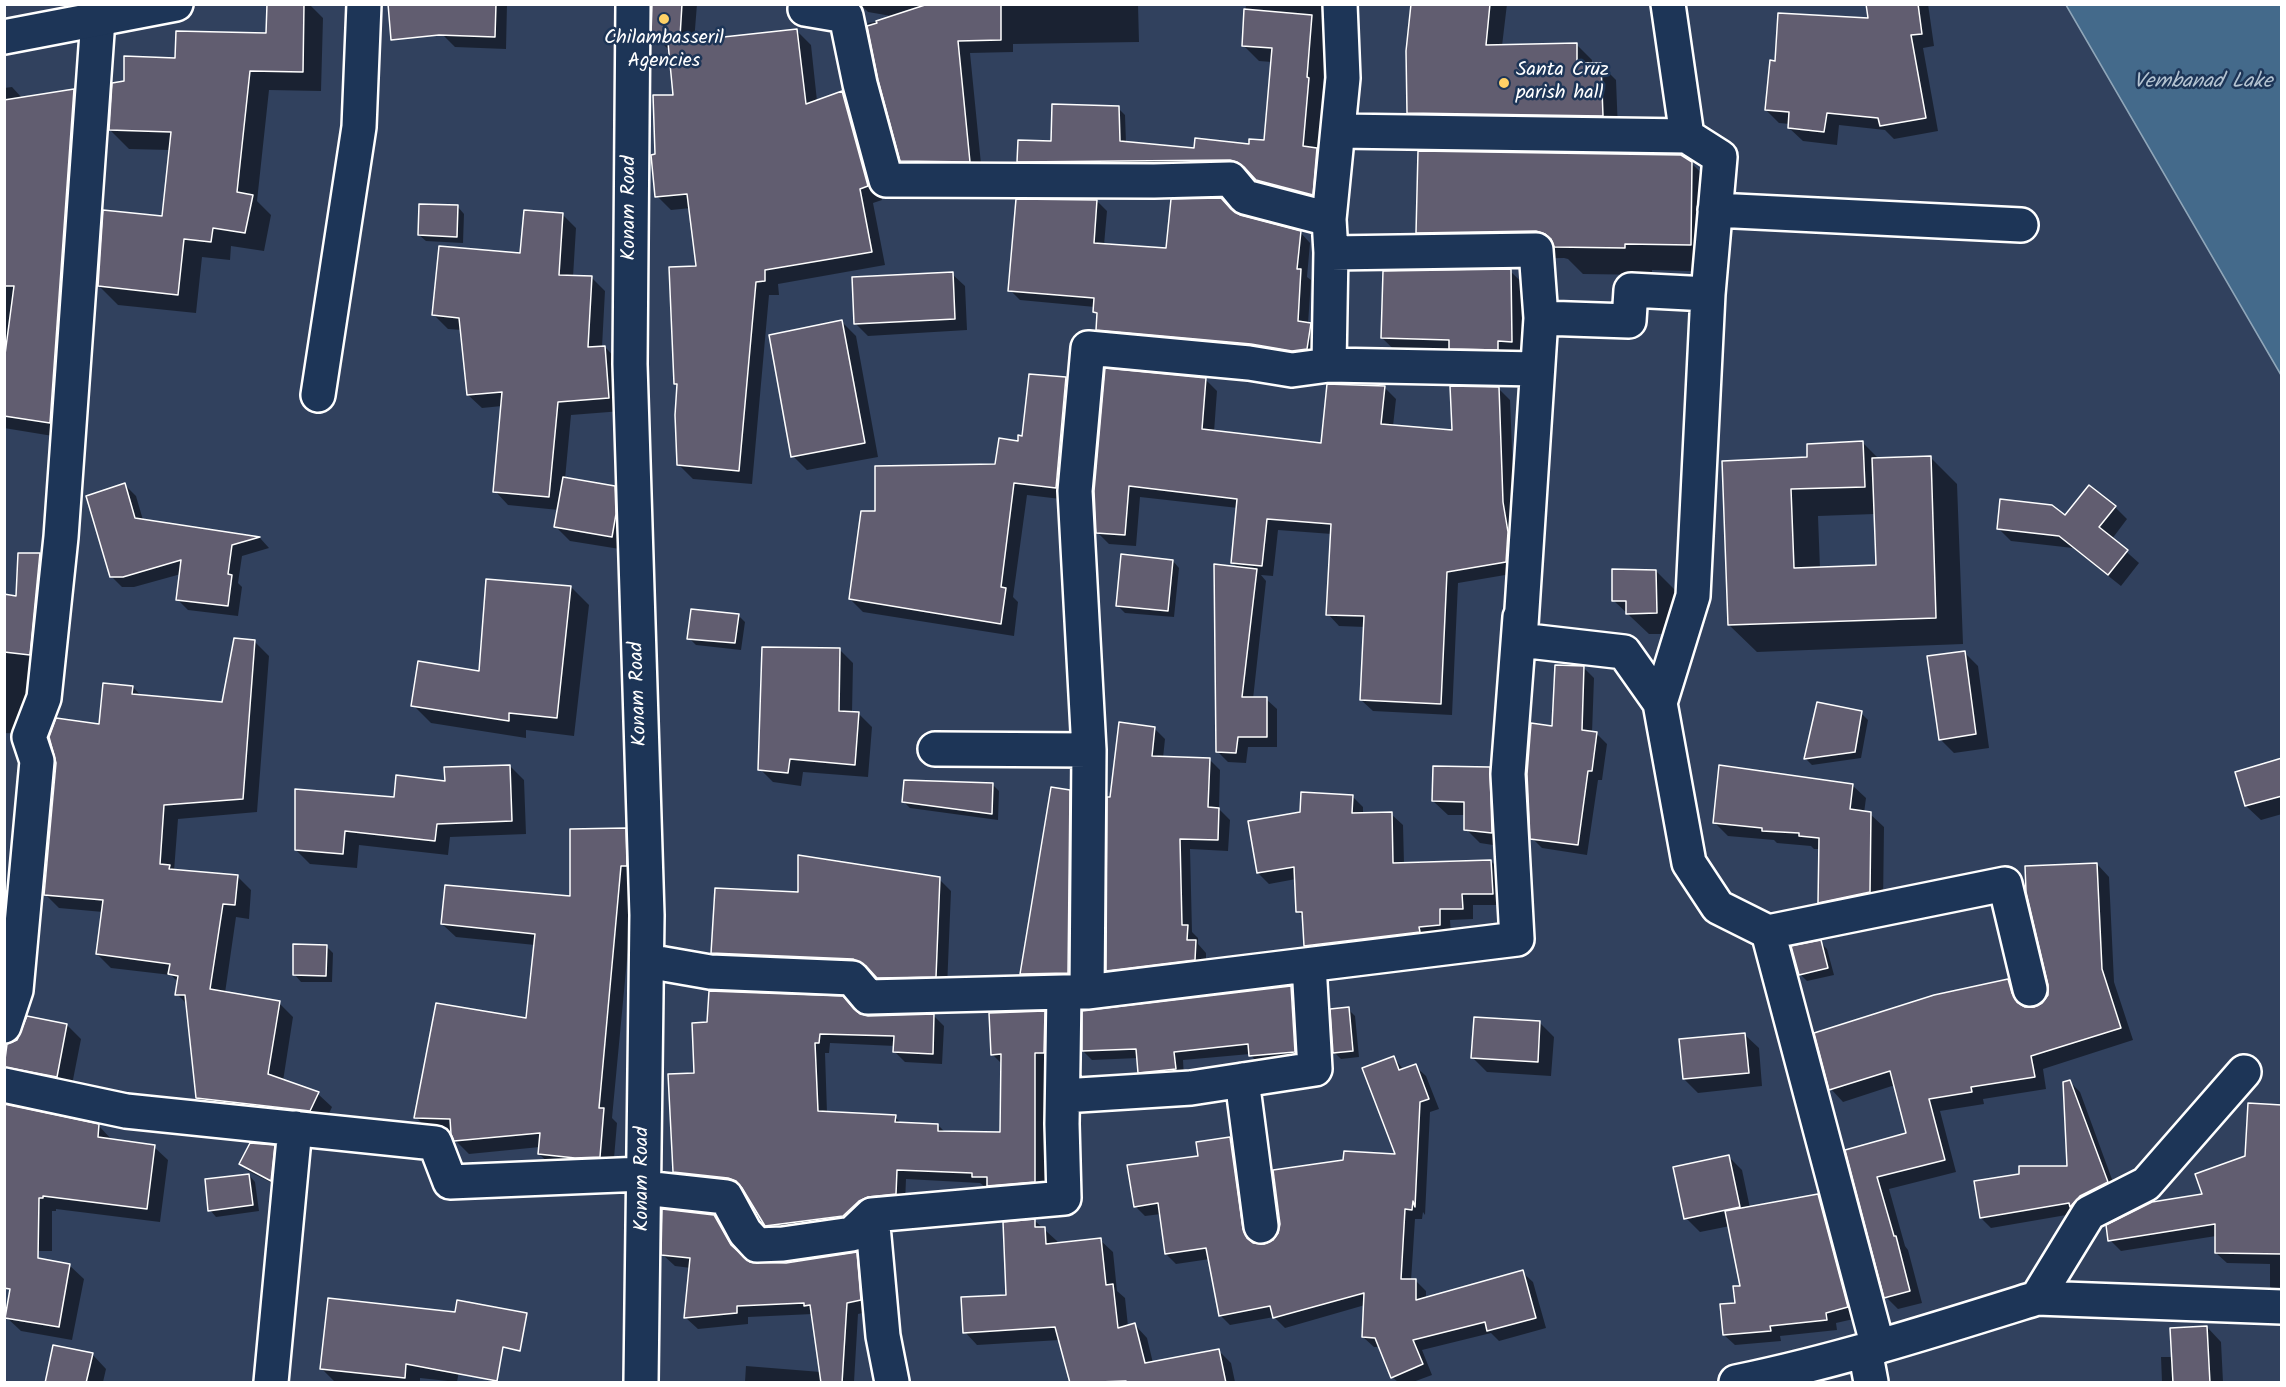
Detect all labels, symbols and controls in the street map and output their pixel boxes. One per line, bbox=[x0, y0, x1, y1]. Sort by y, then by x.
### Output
marker: Chilambasseril Agencies bbox=[657, 12, 671, 26]
place label: Chilambasseril Agencies bbox=[604, 28, 724, 75]
place label: Santa Cruz parish hall bbox=[1516, 60, 1609, 107]
water label: Vembanad Lake bbox=[2134, 70, 2272, 96]
marker: Santa Cruz parish hall bbox=[1497, 76, 1511, 90]
street label: Konam Road bbox=[619, 156, 643, 260]
street label: Konam Road bbox=[626, 641, 654, 747]
street label: Konam Road bbox=[632, 1127, 656, 1231]

